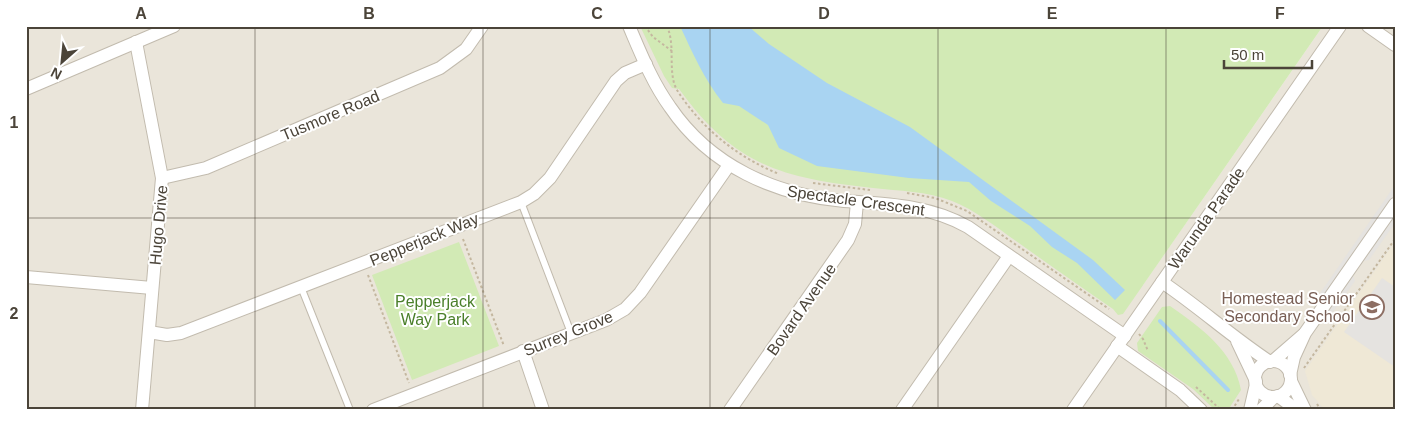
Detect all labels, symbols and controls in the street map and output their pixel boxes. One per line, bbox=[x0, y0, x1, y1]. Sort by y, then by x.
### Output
text: A bbox=[135, 5, 147, 22]
text: B bbox=[363, 5, 375, 22]
text: C bbox=[591, 5, 603, 22]
text: D bbox=[818, 5, 830, 22]
text: E bbox=[1047, 5, 1058, 22]
text: F bbox=[1275, 5, 1285, 22]
north arrow bbox=[38, 38, 88, 88]
scale bar bbox=[1224, 38, 1311, 70]
text: 50 m bbox=[1231, 46, 1264, 63]
text: N bbox=[48, 64, 64, 83]
street label: Tusmore Road bbox=[278, 87, 382, 144]
text: 1 bbox=[10, 114, 19, 131]
street label: Warunda Parade bbox=[1165, 164, 1248, 272]
street label: Spectacle Crescent bbox=[786, 182, 926, 219]
street label: Hugo Drive bbox=[147, 184, 170, 266]
street label: Pepperjack Way bbox=[367, 210, 481, 269]
street label: Bovard Avenue bbox=[763, 260, 839, 358]
place label: Homestead Senior Secondary School bbox=[1221, 290, 1355, 325]
park label: Pepperjack Way Park bbox=[395, 293, 476, 328]
school or university icon: Homestead Senior Secondary School bbox=[1359, 294, 1385, 320]
text: 2 bbox=[10, 305, 19, 322]
street label: Surrey Grove bbox=[521, 308, 616, 359]

